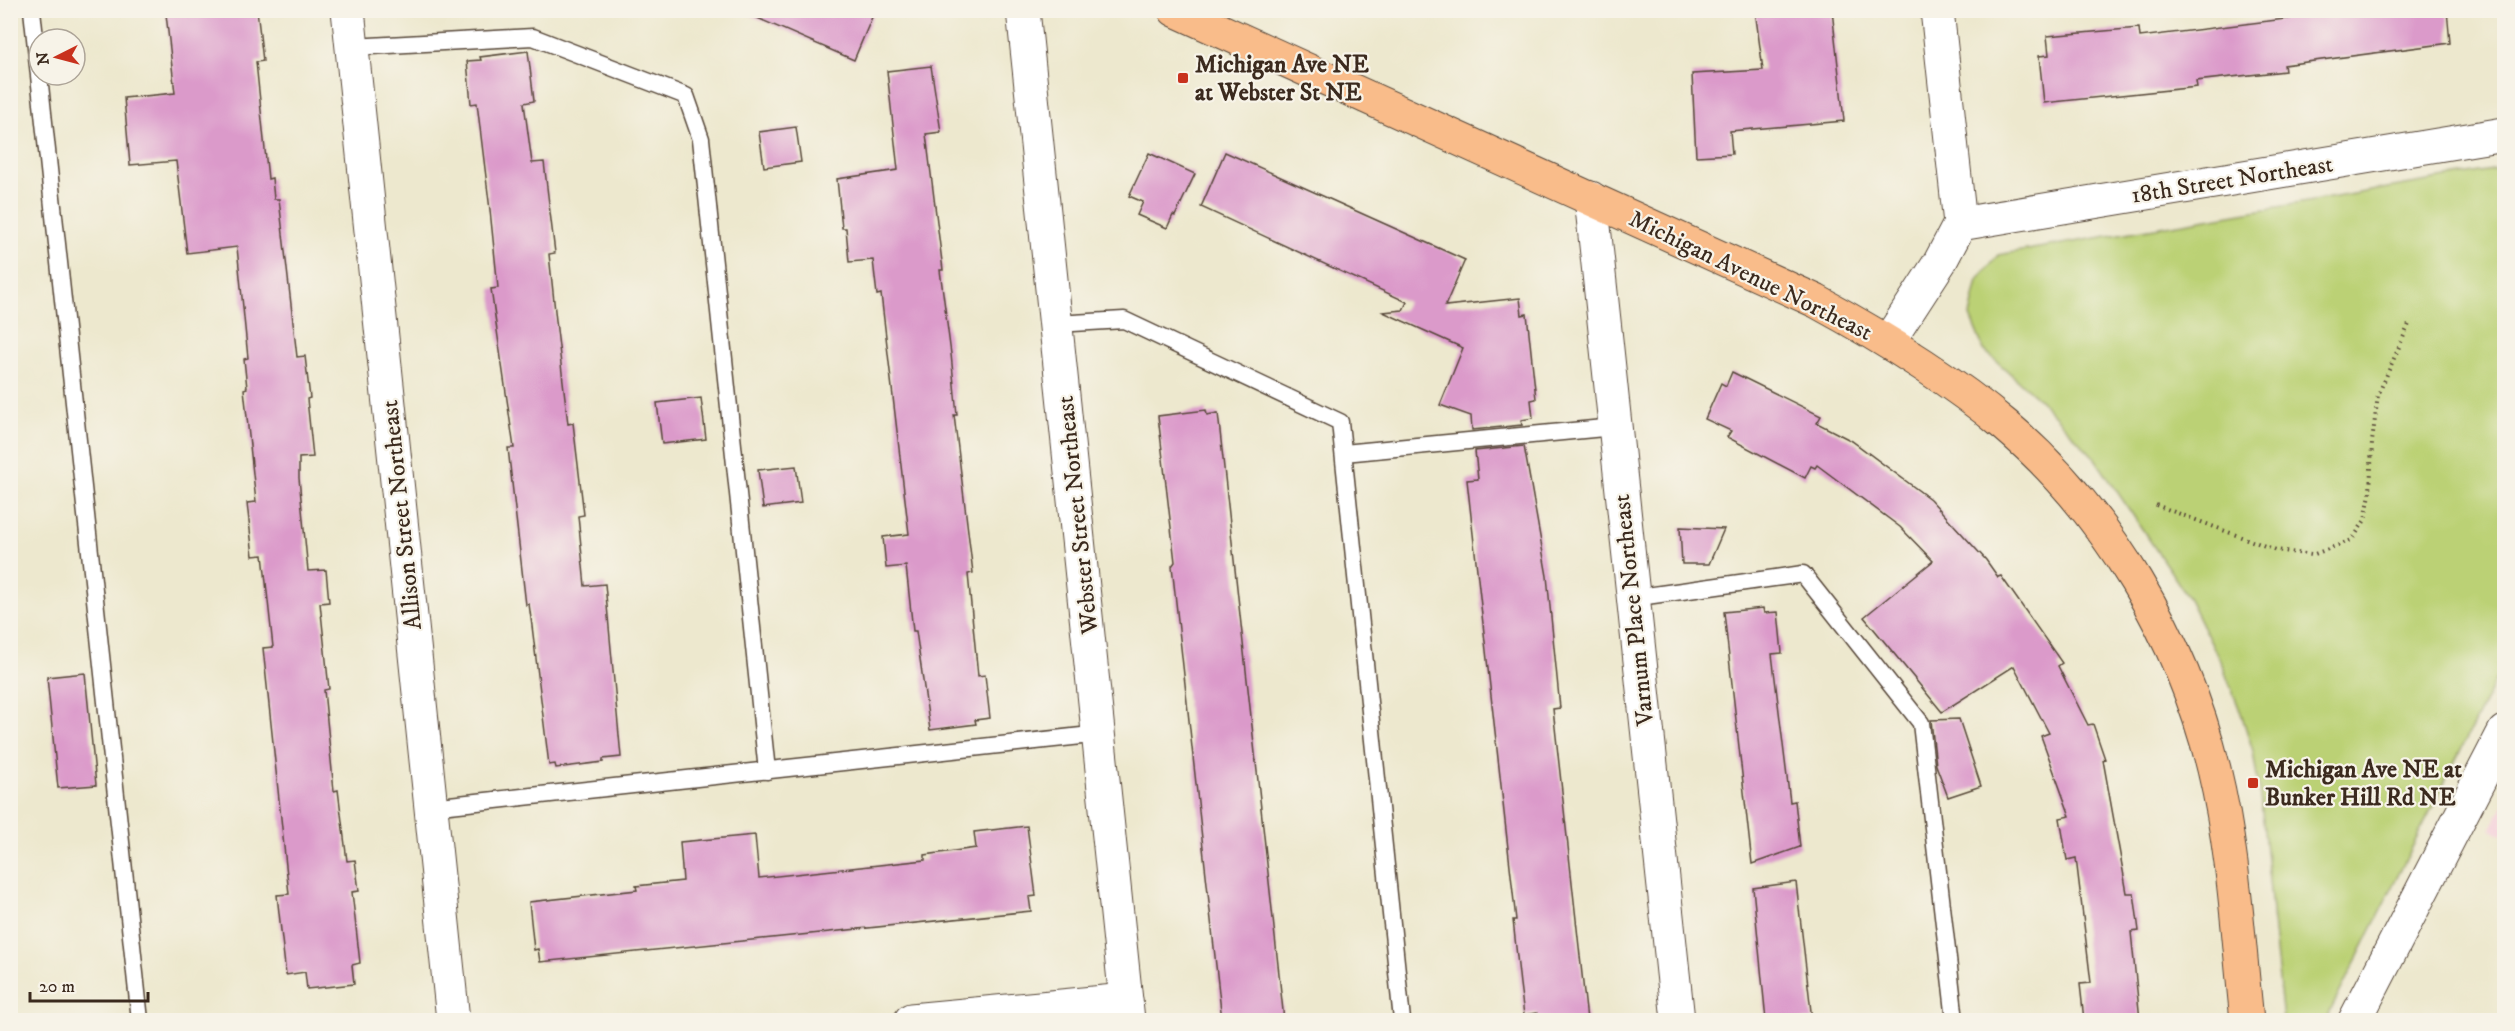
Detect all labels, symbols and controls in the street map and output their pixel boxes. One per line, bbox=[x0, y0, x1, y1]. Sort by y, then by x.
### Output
north arrow bbox=[27, 27, 87, 87]
place label: Michigan Ave NE at Webster St NE bbox=[1195, 50, 1369, 108]
text: N bbox=[32, 51, 54, 66]
marker: Michigan Ave NE at Webster St NE bbox=[1176, 71, 1190, 85]
street label: 18th Street Northeast bbox=[2129, 149, 2336, 211]
street label: Michigan Avenue Northeast bbox=[1624, 204, 1877, 348]
street label: Webster Street Northeast bbox=[1051, 394, 1106, 636]
street label: Allison Street Northeast bbox=[375, 398, 429, 631]
street label: Varnum Place Northeast bbox=[1607, 492, 1661, 728]
place label: Michigan Ave NE at Bunker Hill Rd NE bbox=[2265, 755, 2462, 813]
marker: Michigan Ave NE at Bunker Hill Rd NE bbox=[2246, 776, 2260, 790]
scale bar bbox=[30, 965, 148, 1003]
text: 20 m bbox=[39, 976, 75, 998]

